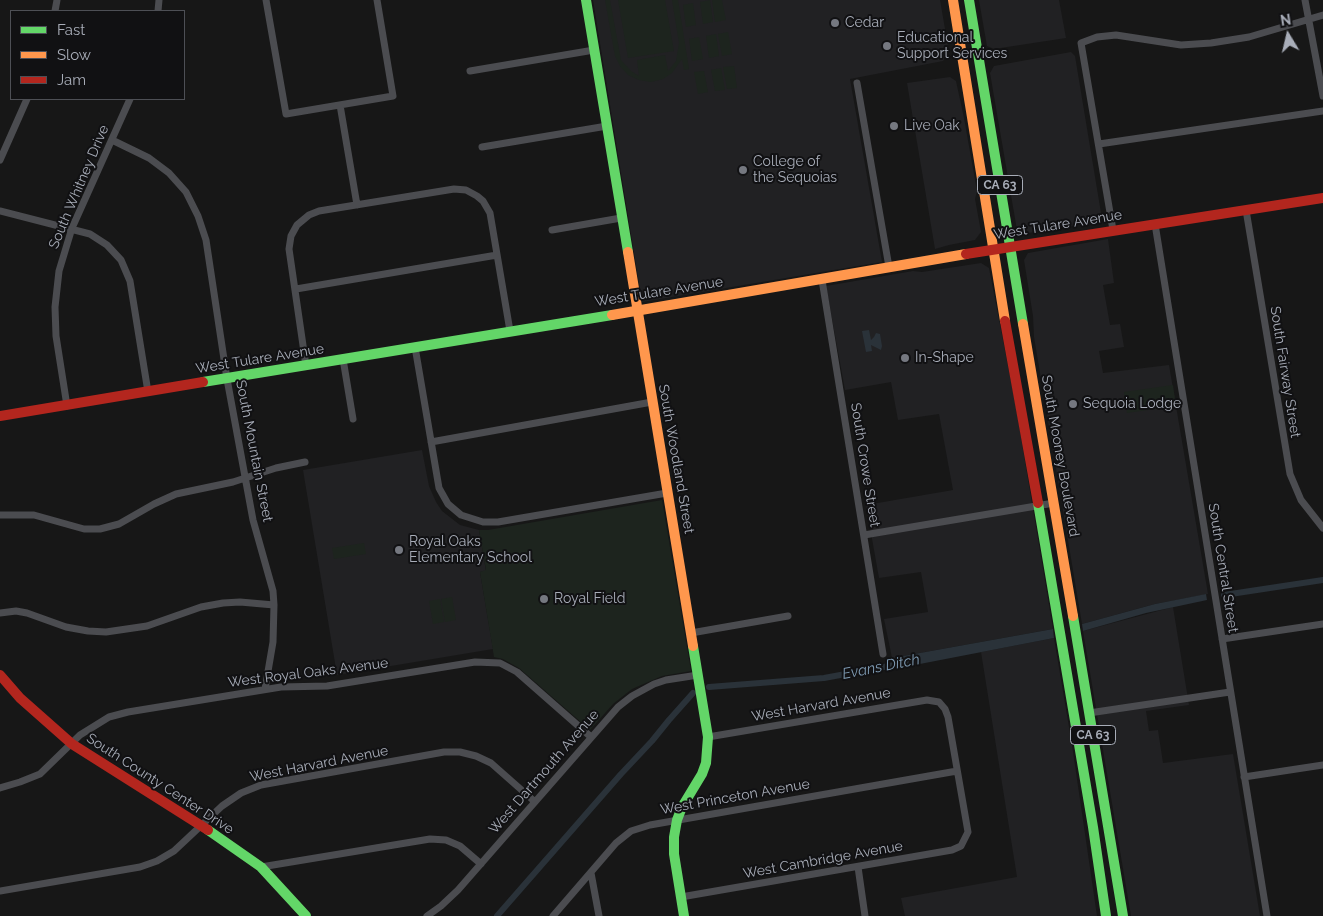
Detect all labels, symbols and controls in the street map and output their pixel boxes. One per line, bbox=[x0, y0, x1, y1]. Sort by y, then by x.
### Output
legend bbox=[10, 10, 185, 100]
north arrow bbox=[1263, 10, 1313, 60]
text: N bbox=[1279, 11, 1292, 29]
place label: Cedar bbox=[845, 15, 884, 31]
marker: Cedar bbox=[829, 17, 841, 29]
text: Fast bbox=[57, 21, 85, 39]
place label: Educational Support Services bbox=[897, 30, 1007, 62]
marker: Educational Support Services bbox=[881, 40, 893, 52]
text: Slow bbox=[57, 46, 91, 64]
text: Jam bbox=[57, 71, 86, 89]
place label: Live Oak bbox=[904, 118, 960, 134]
marker: Live Oak bbox=[888, 120, 900, 132]
street label: South Whitney Drive bbox=[45, 123, 113, 251]
place label: College of the Sequoias bbox=[753, 154, 837, 186]
marker: College of the Sequoias bbox=[737, 164, 749, 176]
road number: CA 63 bbox=[978, 176, 1022, 194]
street label: West Tulare Avenue bbox=[993, 207, 1123, 243]
street label: West Tulare Avenue bbox=[594, 274, 724, 310]
street label: South Fairway Street bbox=[1266, 305, 1304, 439]
street label: West Tulare Avenue bbox=[195, 341, 325, 377]
place label: In-Shape bbox=[915, 350, 974, 366]
marker: In-Shape bbox=[899, 352, 911, 364]
street label: South Mooney Boulevard bbox=[1038, 374, 1082, 538]
street label: South Mountain Street bbox=[232, 379, 276, 523]
street label: South Woodland Street bbox=[655, 383, 697, 535]
place label: Sequoia Lodge bbox=[1083, 396, 1181, 412]
marker: Sequoia Lodge bbox=[1067, 398, 1079, 410]
street label: South Crowe Street bbox=[847, 402, 883, 528]
street label: South Central Street bbox=[1204, 502, 1242, 634]
place label: Royal Oaks Elementary School bbox=[409, 534, 532, 566]
marker: Royal Oaks Elementary School bbox=[393, 544, 405, 556]
place label: Royal Field bbox=[554, 591, 625, 607]
marker: Royal Field bbox=[538, 593, 550, 605]
water label: Evans Ditch bbox=[841, 651, 921, 683]
street label: West Royal Oaks Avenue bbox=[227, 655, 389, 691]
street label: West Harvard Avenue bbox=[750, 685, 892, 725]
street label: West Dartmouth Avenue bbox=[485, 706, 603, 838]
road number: CA 63 bbox=[1070, 726, 1116, 744]
street label: South County Center Drive bbox=[83, 730, 237, 838]
street label: West Harvard Avenue bbox=[248, 742, 390, 786]
street label: West Princeton Avenue bbox=[659, 776, 811, 818]
street label: West Cambridge Avenue bbox=[742, 838, 904, 882]

